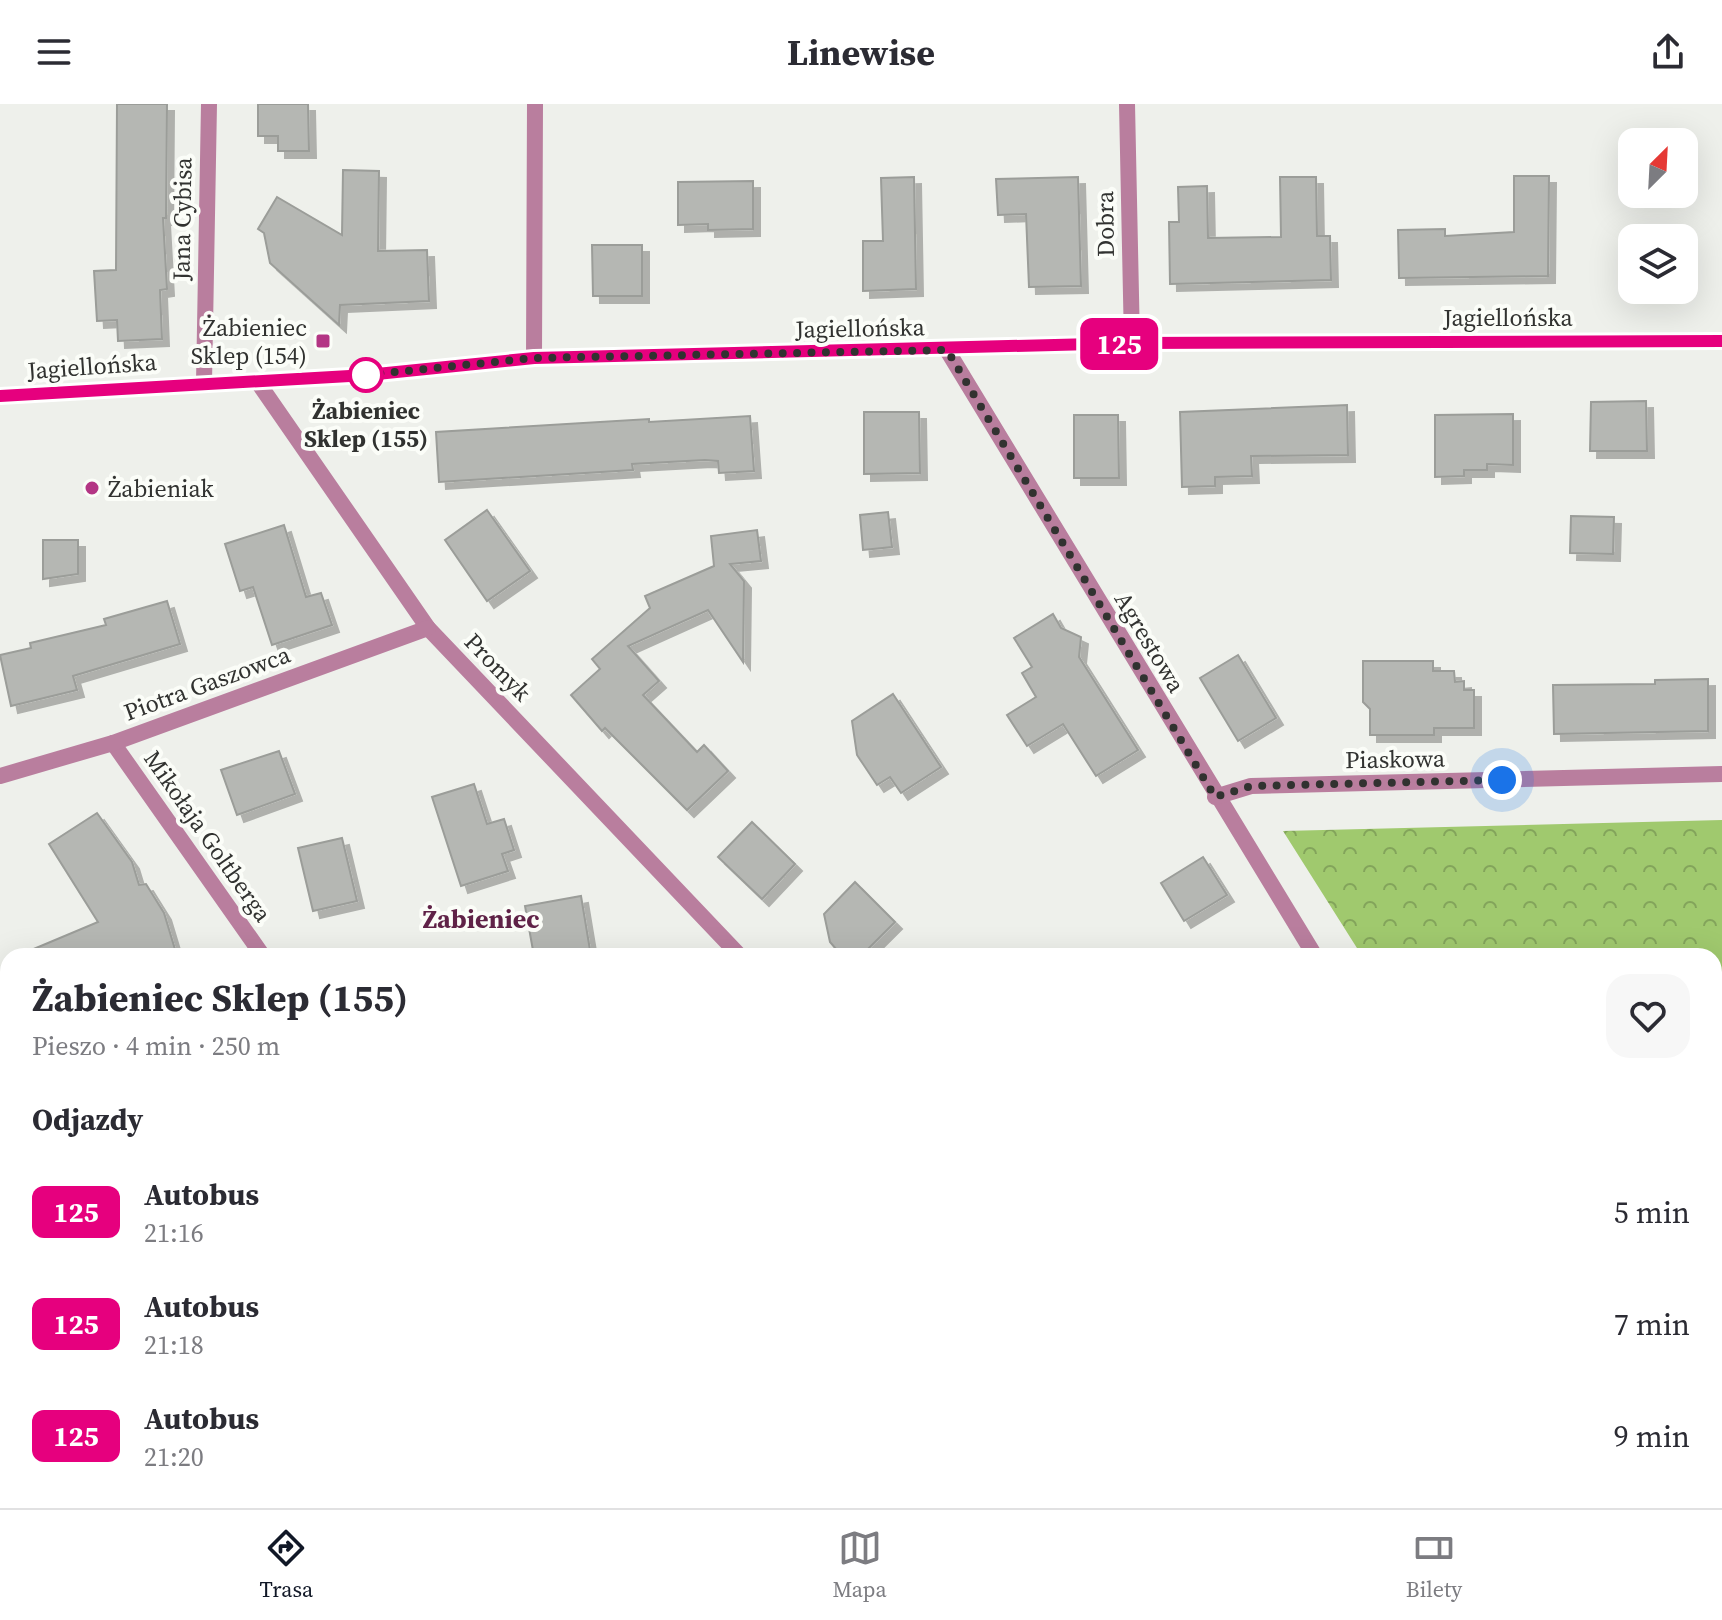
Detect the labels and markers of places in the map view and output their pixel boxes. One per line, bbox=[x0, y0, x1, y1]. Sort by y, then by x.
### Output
place label: Żabieniec Sklep (154) bbox=[191, 311, 307, 372]
marker: Żabieniec Sklep (154) bbox=[314, 332, 332, 350]
marker: Żabieniec Sklep (155) bbox=[349, 358, 383, 392]
place label: Żabieniec Sklep (155) bbox=[304, 394, 428, 455]
place label: Żabieniak bbox=[108, 472, 215, 505]
marker: Żabieniak bbox=[83, 479, 101, 497]

